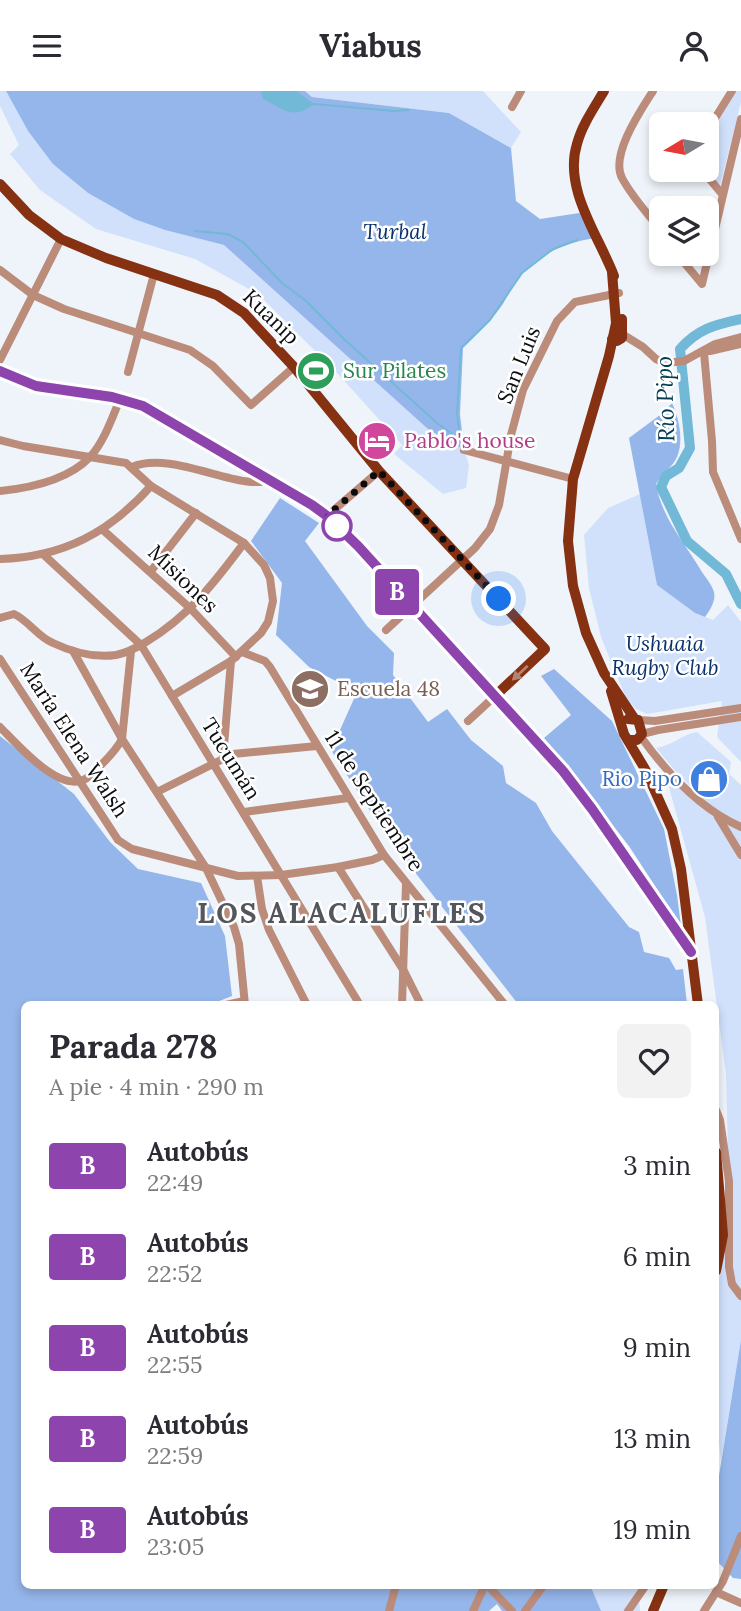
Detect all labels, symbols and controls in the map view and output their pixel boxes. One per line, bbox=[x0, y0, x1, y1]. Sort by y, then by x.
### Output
text: Viabus bbox=[319, 25, 422, 66]
icon: menu bbox=[28, 27, 66, 65]
icon: person bbox=[675, 27, 713, 65]
north arrow bbox=[649, 112, 719, 182]
map controls bbox=[649, 112, 719, 266]
button: layers bbox=[649, 196, 719, 266]
park label: Turbal bbox=[363, 218, 427, 245]
street label: Kuanip bbox=[237, 283, 305, 350]
street label: San Luis bbox=[491, 322, 546, 408]
sports icon: Sur Pilates bbox=[295, 350, 337, 392]
water label: Río Pipo bbox=[649, 355, 680, 443]
place label: Sur Pilates bbox=[343, 357, 446, 384]
hotel icon: Pablo's house bbox=[356, 420, 398, 462]
place label: Pablo's house bbox=[404, 427, 535, 454]
unlabelled marker bbox=[322, 511, 352, 541]
street label: Misiones bbox=[143, 539, 224, 619]
line badge: B bbox=[374, 569, 420, 615]
text: B bbox=[389, 576, 405, 607]
your location bbox=[481, 581, 516, 616]
park label: Ushuaia Rugby Club bbox=[611, 630, 719, 681]
street label: María Elena Walsh bbox=[14, 657, 135, 822]
one-way arrow bbox=[511, 665, 529, 681]
school or university icon: Escuela 48 bbox=[289, 668, 331, 710]
place label: Escuela 48 bbox=[337, 675, 440, 702]
street label: Tucumán bbox=[196, 713, 267, 805]
street label: 11 de Septiembre bbox=[319, 725, 430, 876]
shop icon: Rio Pipo bbox=[688, 758, 730, 800]
place label: Rio Pipo bbox=[602, 765, 682, 792]
district label: LOS ALACALUFLES bbox=[197, 895, 487, 931]
button: heart bbox=[617, 1024, 691, 1098]
text: Parada 278 bbox=[49, 1025, 218, 1067]
text: A pie · 4 min · 290 m bbox=[49, 1072, 264, 1101]
text: Autobús bbox=[147, 1135, 249, 1168]
text: 3 min bbox=[623, 1149, 691, 1182]
text: B bbox=[80, 1150, 95, 1181]
text: 22:49 bbox=[147, 1168, 203, 1197]
text: Autobús bbox=[147, 1226, 249, 1259]
text: 6 min bbox=[623, 1240, 691, 1273]
text: B bbox=[80, 1241, 95, 1272]
text: 22:52 bbox=[147, 1259, 202, 1288]
text: Autobús bbox=[147, 1317, 249, 1350]
text: 9 min bbox=[623, 1331, 691, 1364]
text: B bbox=[80, 1332, 95, 1363]
text: 22:55 bbox=[147, 1350, 203, 1379]
text: Autobús bbox=[147, 1408, 249, 1441]
text: 13 min bbox=[614, 1422, 691, 1455]
text: B bbox=[80, 1423, 95, 1454]
text: 22:59 bbox=[147, 1441, 203, 1470]
text: Autobús bbox=[147, 1499, 249, 1532]
text: 19 min bbox=[613, 1513, 691, 1546]
text: B bbox=[80, 1514, 95, 1545]
text: 23:05 bbox=[147, 1532, 204, 1561]

